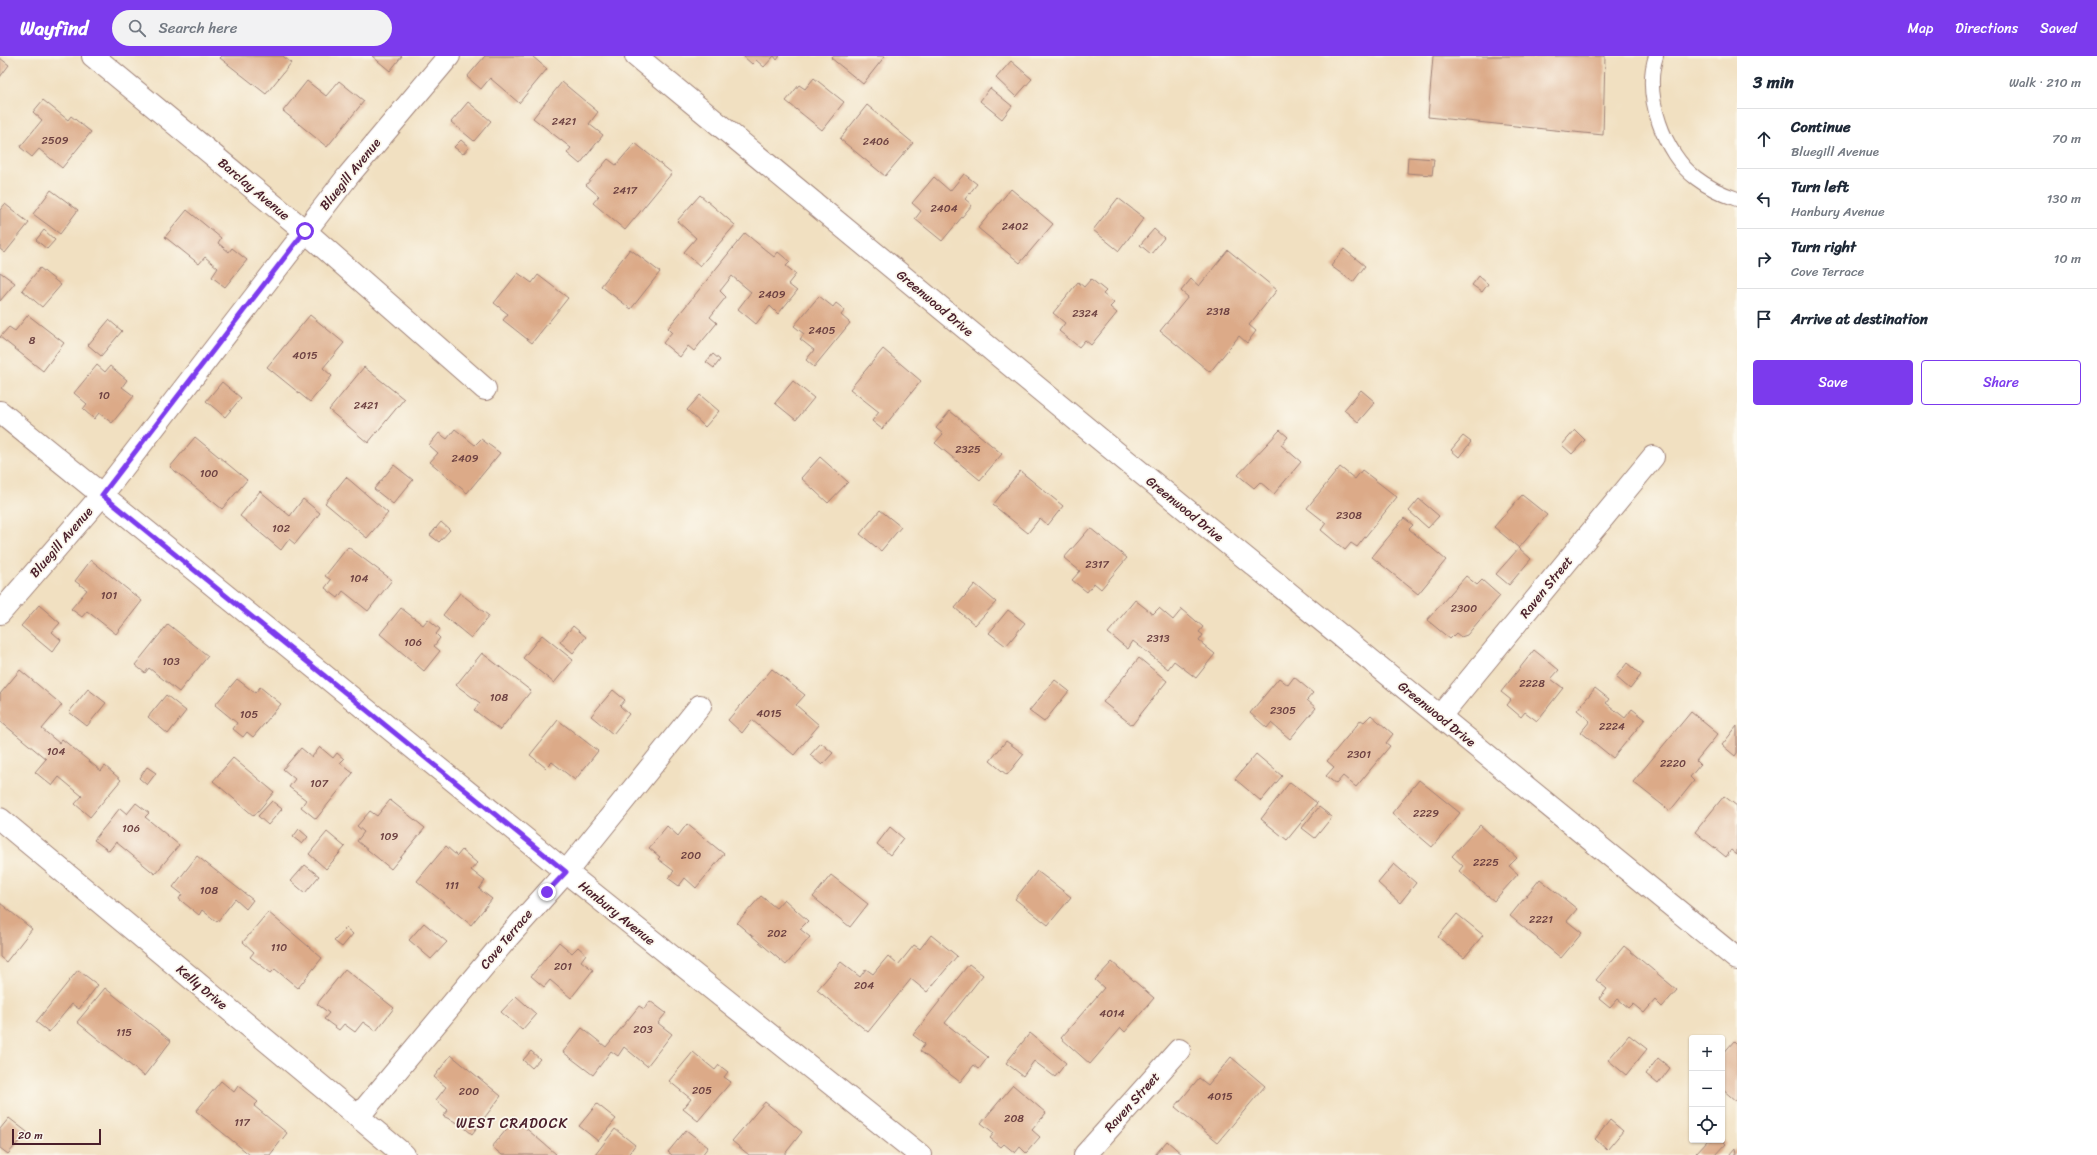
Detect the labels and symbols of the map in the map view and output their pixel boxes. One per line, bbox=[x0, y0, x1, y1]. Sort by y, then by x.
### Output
house number: 2421 bbox=[552, 112, 576, 131]
house number: 2509 bbox=[42, 131, 69, 150]
house number: 2406 bbox=[863, 132, 889, 151]
street label: Bluegill Avenue bbox=[313, 133, 387, 215]
street label: Barclay Avenue bbox=[213, 152, 296, 226]
house number: 2417 bbox=[613, 181, 638, 200]
house number: 2404 bbox=[930, 199, 958, 218]
house number: 2402 bbox=[1002, 217, 1029, 236]
route start bbox=[296, 222, 314, 240]
street label: Greenwood Drive bbox=[891, 264, 979, 342]
house number: 2409 bbox=[759, 285, 786, 304]
house number: 2318 bbox=[1206, 302, 1230, 321]
house number: 2324 bbox=[1072, 304, 1098, 323]
house number: 2405 bbox=[809, 321, 836, 340]
house number: 8 bbox=[29, 331, 36, 350]
house number: 4015 bbox=[292, 346, 318, 365]
house number: 10 bbox=[98, 386, 110, 405]
house number: 2421 bbox=[354, 396, 378, 415]
house number: 2325 bbox=[955, 440, 981, 459]
house number: 2409 bbox=[452, 449, 479, 468]
house number: 100 bbox=[200, 464, 218, 483]
street label: Greenwood Drive bbox=[1141, 470, 1229, 548]
street label: Bluegill Avenue bbox=[23, 501, 99, 583]
house number: 2308 bbox=[1336, 506, 1362, 525]
house number: 102 bbox=[272, 519, 291, 538]
street label: Raven Street bbox=[1513, 550, 1579, 623]
house number: 2317 bbox=[1085, 555, 1109, 574]
house number: 104 bbox=[350, 569, 368, 588]
house number: 101 bbox=[101, 586, 117, 605]
house number: 2300 bbox=[1451, 599, 1477, 618]
house number: 2313 bbox=[1146, 629, 1170, 648]
house number: 106 bbox=[404, 633, 422, 652]
house number: 103 bbox=[162, 652, 180, 671]
house number: 2228 bbox=[1519, 674, 1545, 693]
street label: Greenwood Drive bbox=[1393, 675, 1481, 753]
house number: 108 bbox=[490, 688, 509, 707]
house number: 2305 bbox=[1270, 701, 1296, 720]
house number: 4015 bbox=[756, 704, 782, 723]
house number: 105 bbox=[240, 705, 258, 724]
house number: 2224 bbox=[1599, 717, 1625, 736]
house number: 104 bbox=[47, 742, 65, 761]
house number: 2301 bbox=[1347, 745, 1371, 764]
house number: 2220 bbox=[1660, 754, 1686, 773]
house number: 107 bbox=[310, 774, 329, 793]
house number: 2229 bbox=[1413, 804, 1439, 823]
house number: 106 bbox=[122, 819, 140, 838]
house number: 109 bbox=[380, 827, 398, 846]
house number: 200 bbox=[681, 846, 701, 865]
house number: 2225 bbox=[1473, 853, 1499, 872]
street label: Hanbury Avenue bbox=[573, 875, 661, 952]
house number: 111 bbox=[445, 876, 459, 895]
house number: 108 bbox=[200, 881, 219, 900]
route end bbox=[538, 883, 556, 901]
street label: Cove Terrace bbox=[474, 903, 539, 974]
house number: 2221 bbox=[1529, 910, 1553, 929]
house number: 202 bbox=[767, 924, 787, 943]
house number: 110 bbox=[271, 938, 287, 957]
house number: 201 bbox=[554, 957, 572, 976]
street label: Kelly Drive bbox=[171, 958, 233, 1016]
house number: 204 bbox=[854, 976, 874, 995]
house number: 4014 bbox=[1099, 1004, 1125, 1023]
house number: 203 bbox=[633, 1020, 653, 1039]
house number: 115 bbox=[116, 1023, 132, 1042]
street label: Raven Street bbox=[1098, 1066, 1166, 1138]
house number: 205 bbox=[692, 1081, 712, 1100]
house number: 200 bbox=[459, 1082, 479, 1101]
house number: 4015 bbox=[1207, 1087, 1233, 1106]
house number: 208 bbox=[1004, 1109, 1024, 1128]
district label: WEST CRADOCK bbox=[456, 1111, 568, 1136]
house number: 117 bbox=[234, 1113, 251, 1132]
scale bar bbox=[12, 1127, 101, 1146]

